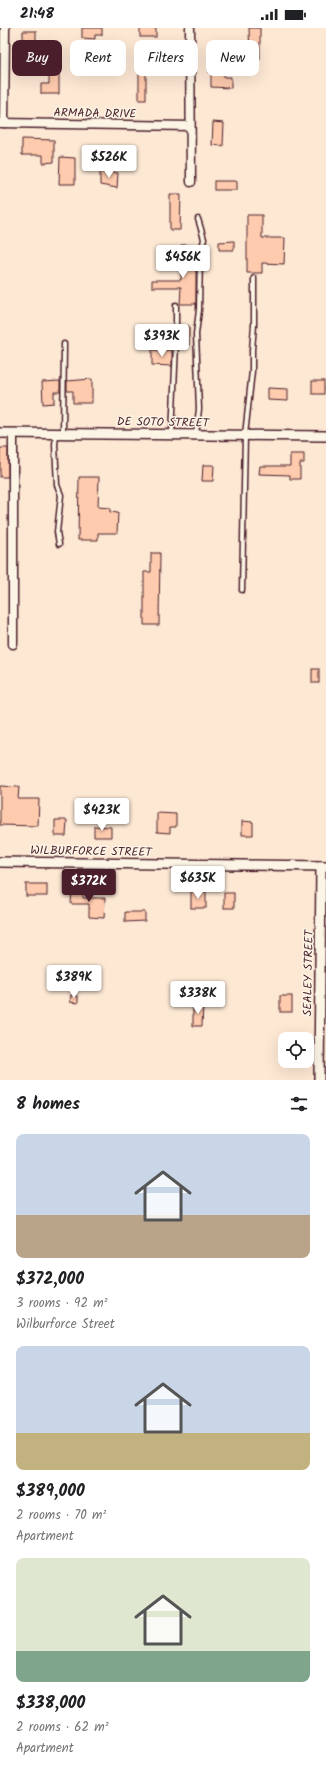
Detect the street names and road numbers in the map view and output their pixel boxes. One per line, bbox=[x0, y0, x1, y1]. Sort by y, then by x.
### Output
street label: ARMADA DRIVE bbox=[53, 103, 138, 124]
street label: DE SOTO STREET bbox=[117, 412, 211, 433]
street label: WILBURFORCE STREET bbox=[30, 841, 153, 862]
street label: SEALEY STREET bbox=[298, 928, 319, 1016]

